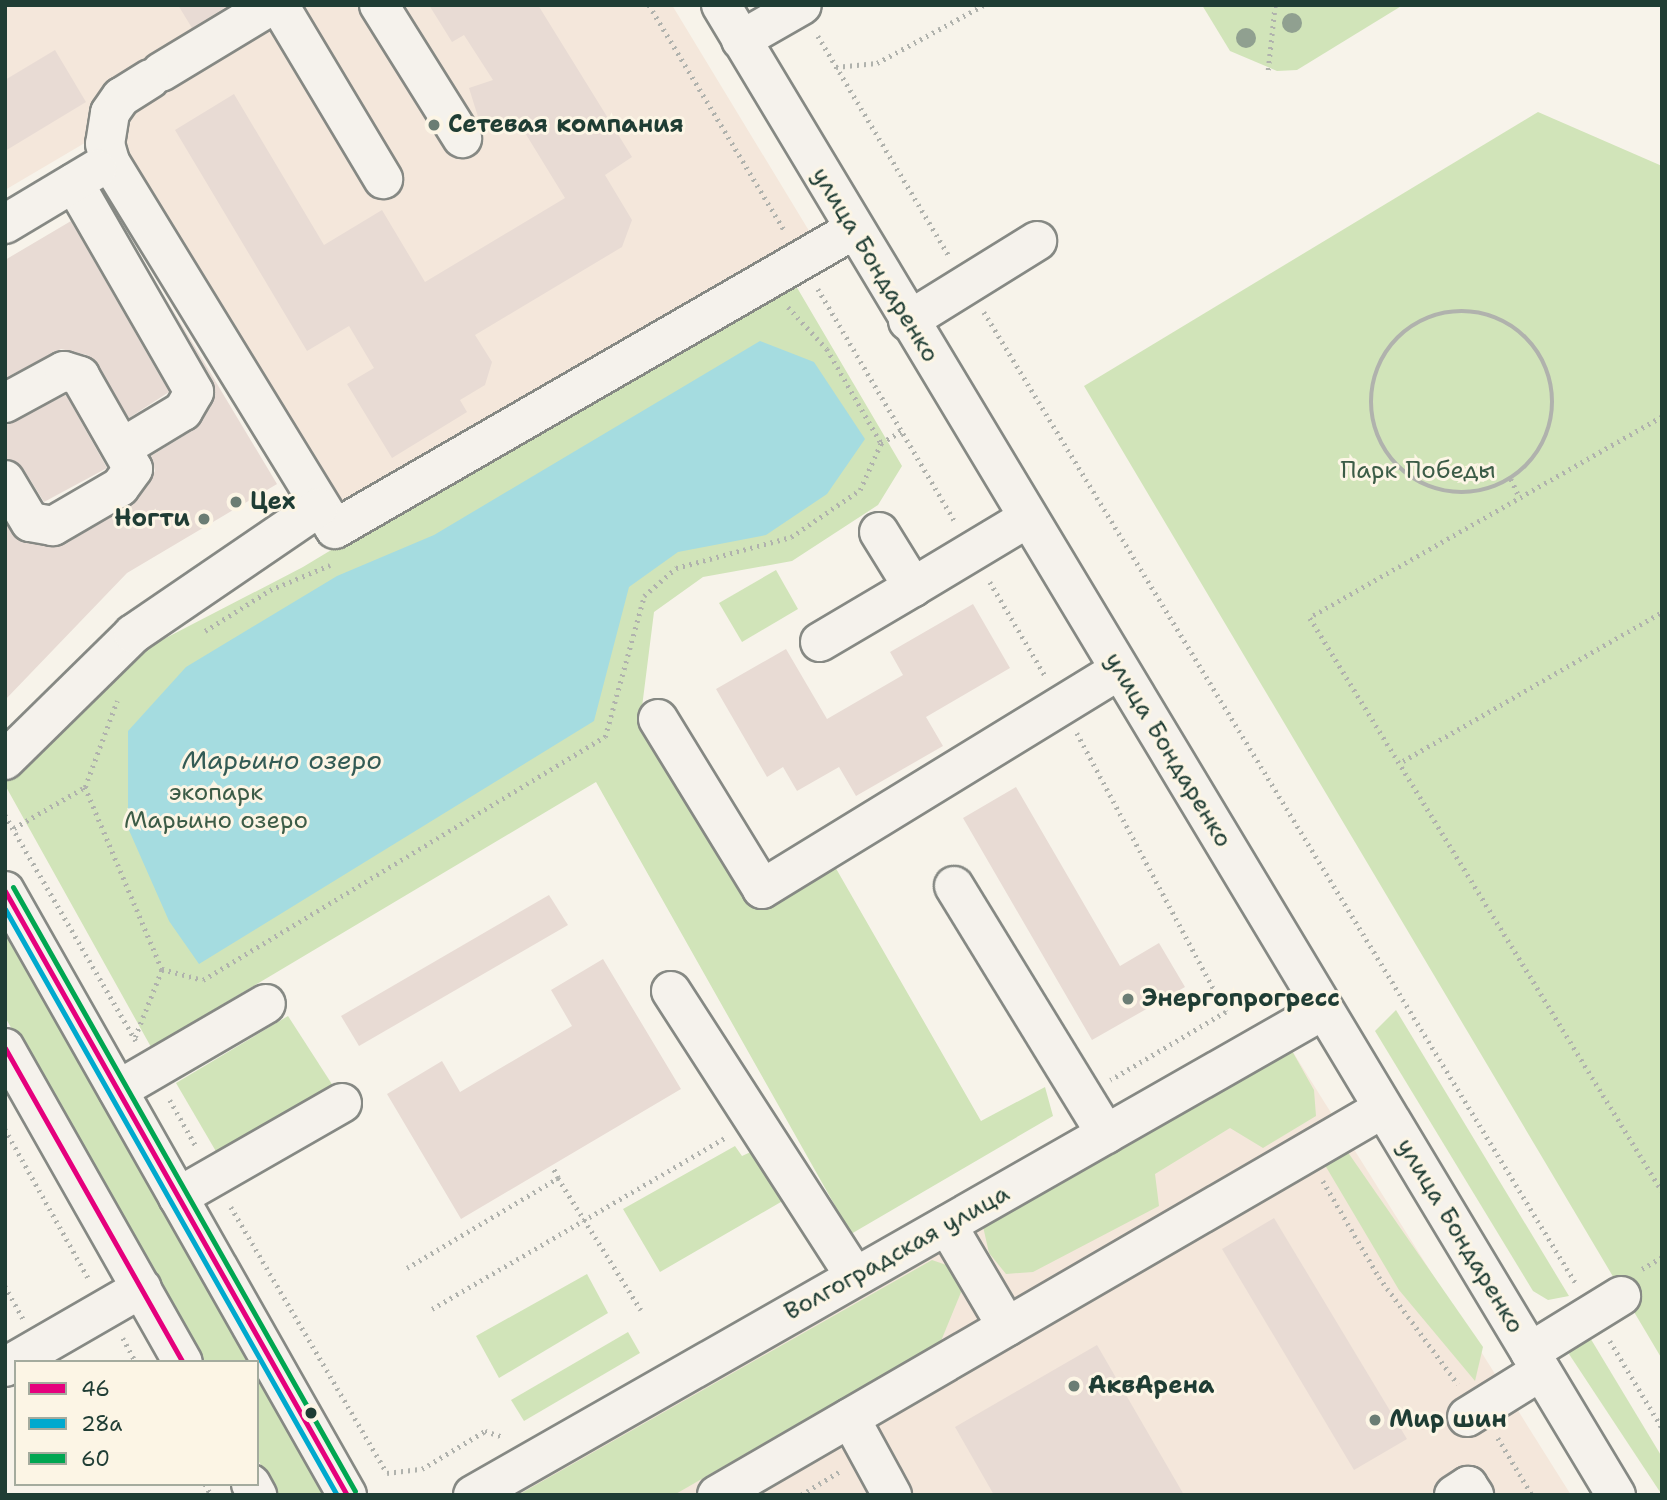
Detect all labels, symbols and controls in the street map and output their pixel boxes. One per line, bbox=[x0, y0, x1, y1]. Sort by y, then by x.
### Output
place label: Сетевая компания bbox=[448, 111, 684, 139]
marker: Сетевая компания bbox=[426, 117, 442, 133]
street label: улица Бондаренко bbox=[805, 162, 945, 368]
park label: Парк Победы bbox=[1340, 457, 1496, 485]
place label: Цех bbox=[250, 488, 296, 516]
marker: Цех bbox=[228, 494, 244, 510]
place label: Ногти bbox=[114, 505, 190, 533]
marker: Ногти bbox=[196, 511, 212, 527]
street label: улица Бондаренко bbox=[1098, 647, 1238, 853]
water label: Марьино озеро bbox=[182, 744, 382, 776]
park label: экопарк Марьино озеро bbox=[124, 779, 308, 835]
place label: Энергопрогресс bbox=[1142, 985, 1340, 1013]
marker: Энергопрогресс bbox=[1120, 991, 1136, 1007]
street label: улица Бондаренко bbox=[1390, 1133, 1530, 1339]
street label: Волгоградская улица bbox=[780, 1179, 1014, 1327]
legend bbox=[14, 1360, 259, 1486]
place label: АквАрена bbox=[1088, 1372, 1214, 1400]
text: 46 bbox=[81, 1375, 110, 1403]
marker: АквАрена bbox=[1066, 1378, 1082, 1394]
unlabelled marker bbox=[304, 1406, 318, 1420]
place label: Мир шин bbox=[1389, 1406, 1507, 1434]
text: 28a bbox=[81, 1410, 122, 1438]
marker: Мир шин bbox=[1367, 1412, 1383, 1428]
text: 60 bbox=[81, 1445, 110, 1473]

